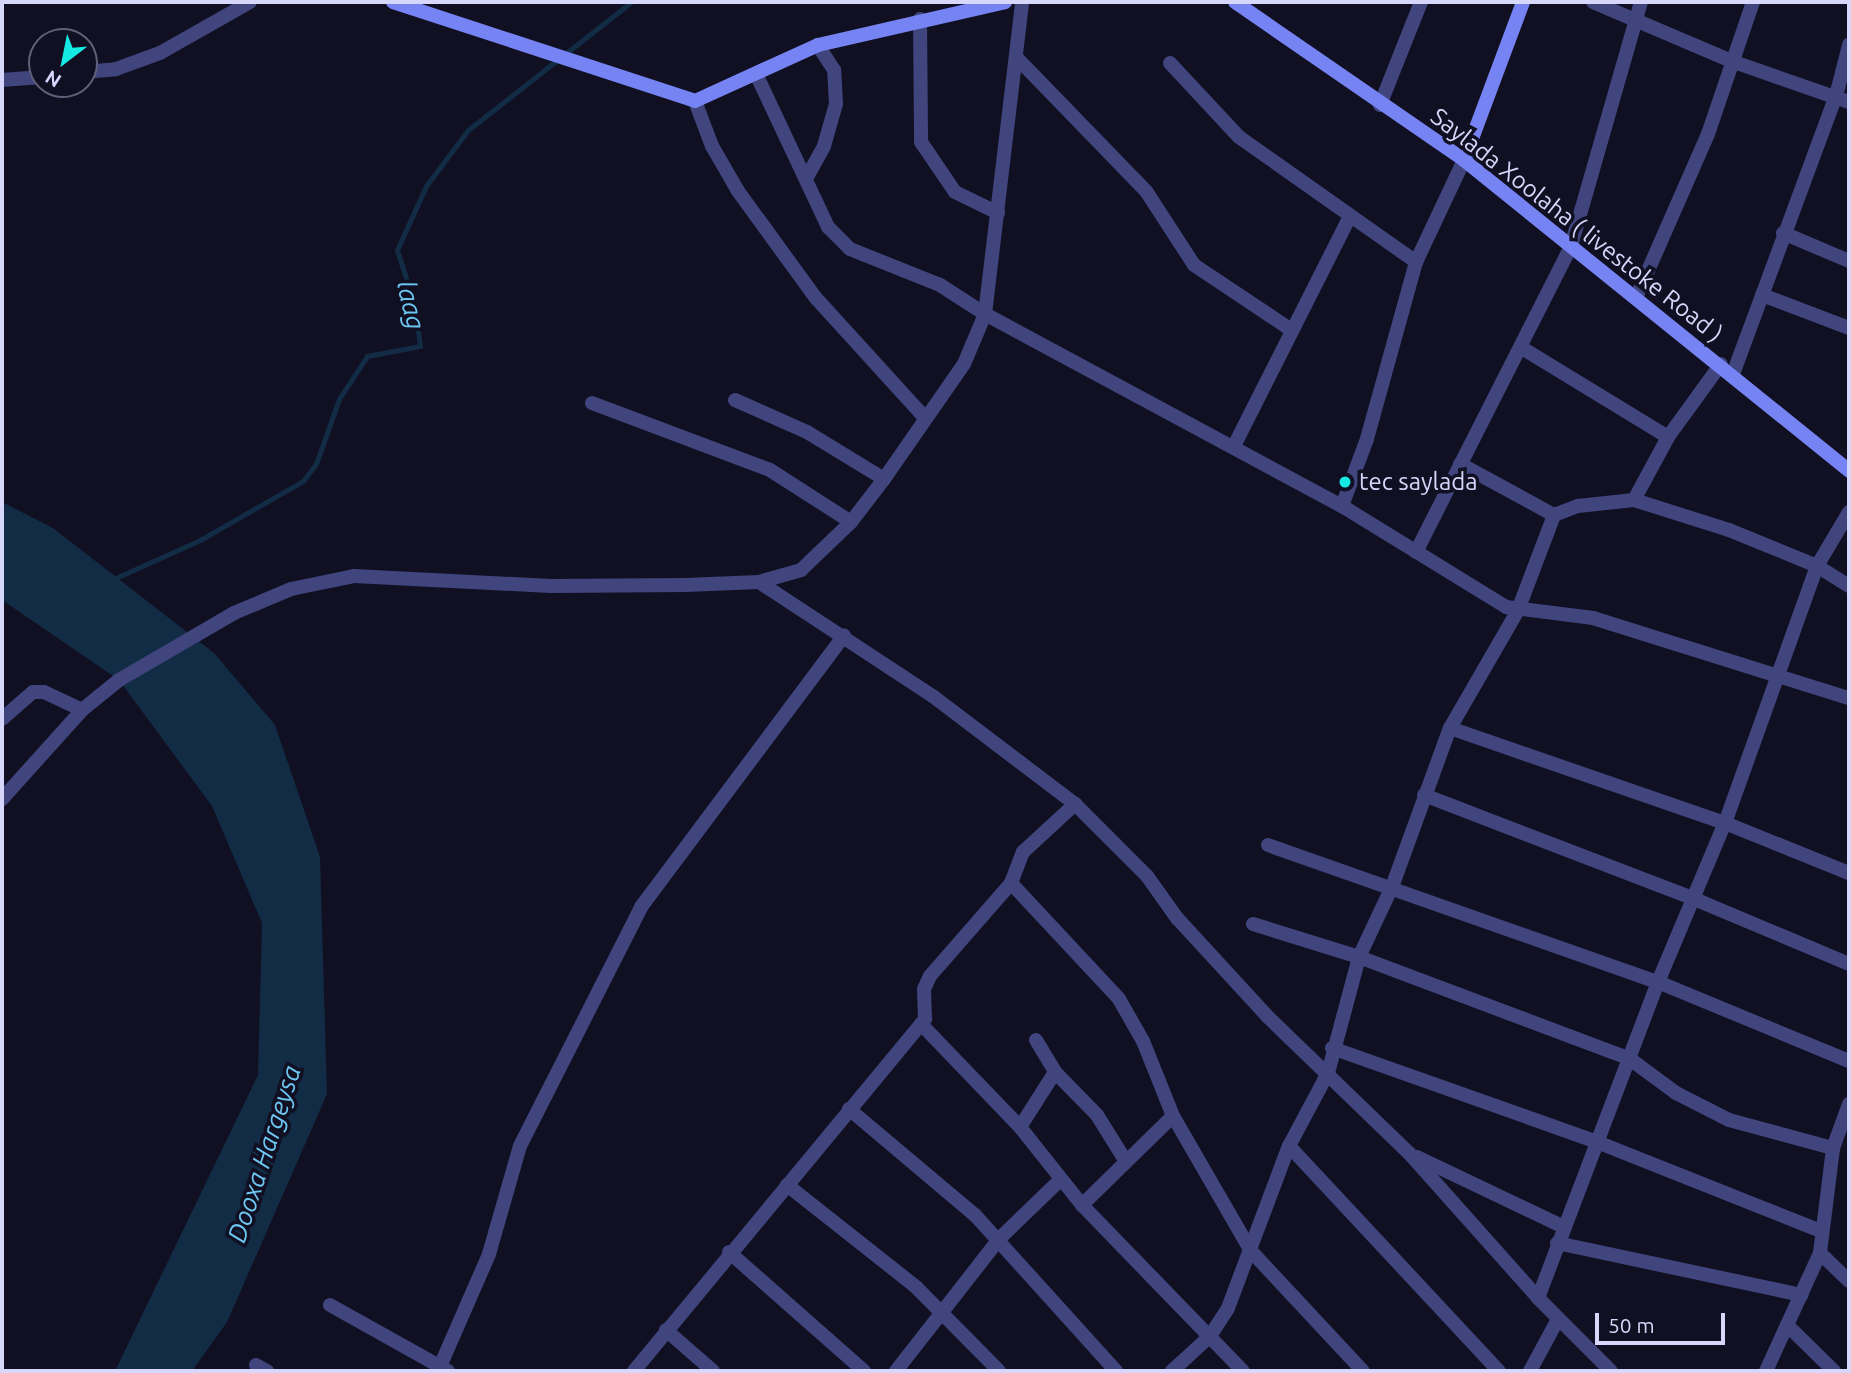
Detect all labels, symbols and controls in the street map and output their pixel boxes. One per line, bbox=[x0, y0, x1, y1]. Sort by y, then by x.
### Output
north arrow bbox=[28, 28, 98, 98]
text: N bbox=[41, 66, 65, 92]
street label: Saylada Xoolaha ( livestoke Road ) bbox=[1425, 102, 1729, 348]
water label: laag bbox=[390, 278, 432, 332]
place label: tec saylada bbox=[1359, 468, 1478, 496]
marker: tec saylada bbox=[1337, 474, 1353, 490]
water label: Dooxa Hargeysa bbox=[221, 1062, 307, 1246]
scale bar bbox=[1599, 1300, 1728, 1344]
text: 50 m bbox=[1608, 1313, 1655, 1337]

